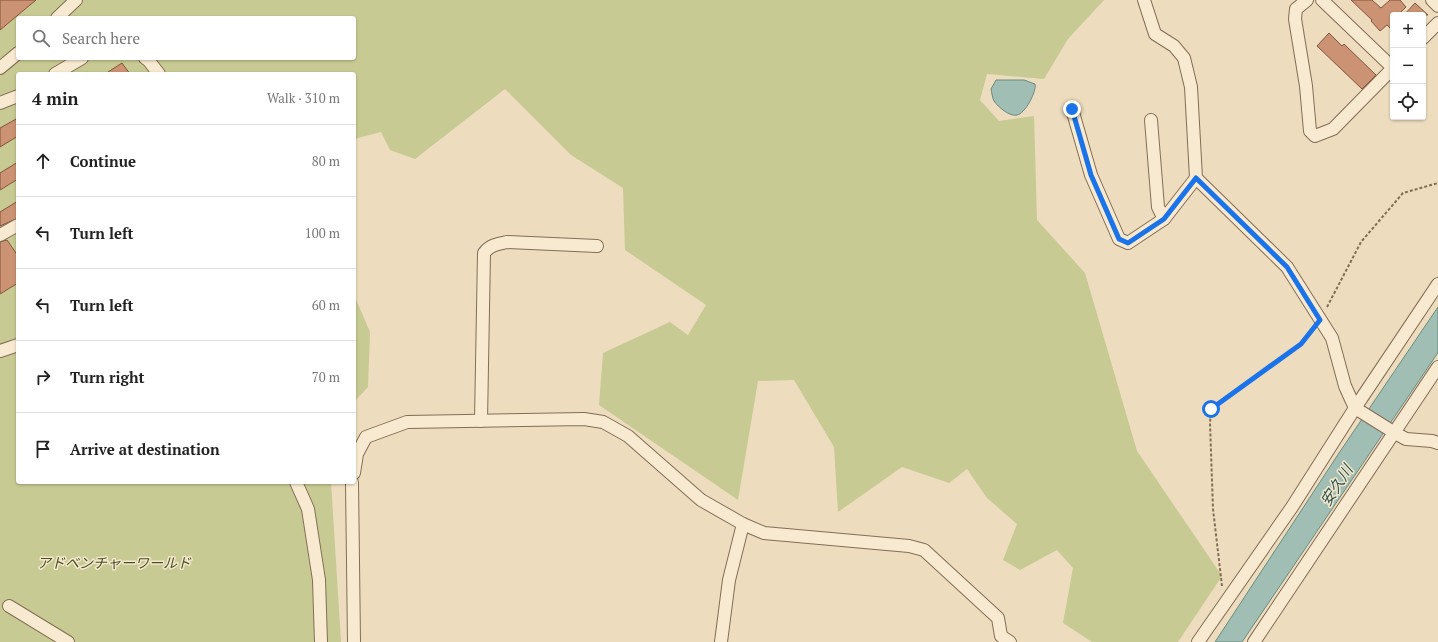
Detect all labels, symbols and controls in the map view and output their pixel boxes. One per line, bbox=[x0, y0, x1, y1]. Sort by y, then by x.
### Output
map controls bbox=[1390, 12, 1426, 120]
button: + bbox=[1390, 12, 1426, 48]
search box bbox=[16, 16, 356, 60]
icon: search bbox=[30, 27, 52, 49]
text: Search here bbox=[62, 28, 140, 48]
button: − bbox=[1390, 48, 1426, 84]
button: locate bbox=[1390, 84, 1426, 120]
text: 4 min bbox=[32, 87, 79, 110]
text: Walk · 310 m bbox=[267, 89, 340, 107]
route end bbox=[1063, 100, 1081, 118]
icon: ahead bbox=[32, 150, 54, 172]
text: Continue bbox=[70, 151, 136, 171]
text: 80 m bbox=[312, 152, 340, 170]
icon: left bbox=[32, 222, 54, 244]
text: Turn left bbox=[70, 223, 134, 243]
text: 100 m bbox=[305, 224, 340, 242]
icon: left bbox=[32, 294, 54, 316]
text: Turn left bbox=[70, 295, 134, 315]
text: 60 m bbox=[312, 296, 340, 314]
icon: right bbox=[32, 366, 54, 388]
text: Turn right bbox=[70, 367, 145, 387]
text: 70 m bbox=[312, 368, 340, 386]
route start bbox=[1202, 400, 1220, 418]
icon: arrive bbox=[32, 438, 54, 460]
text: Arrive at destination bbox=[70, 439, 220, 459]
water label: 安久川 bbox=[1315, 459, 1358, 509]
park label: アドベンチャーワールド bbox=[37, 553, 192, 572]

